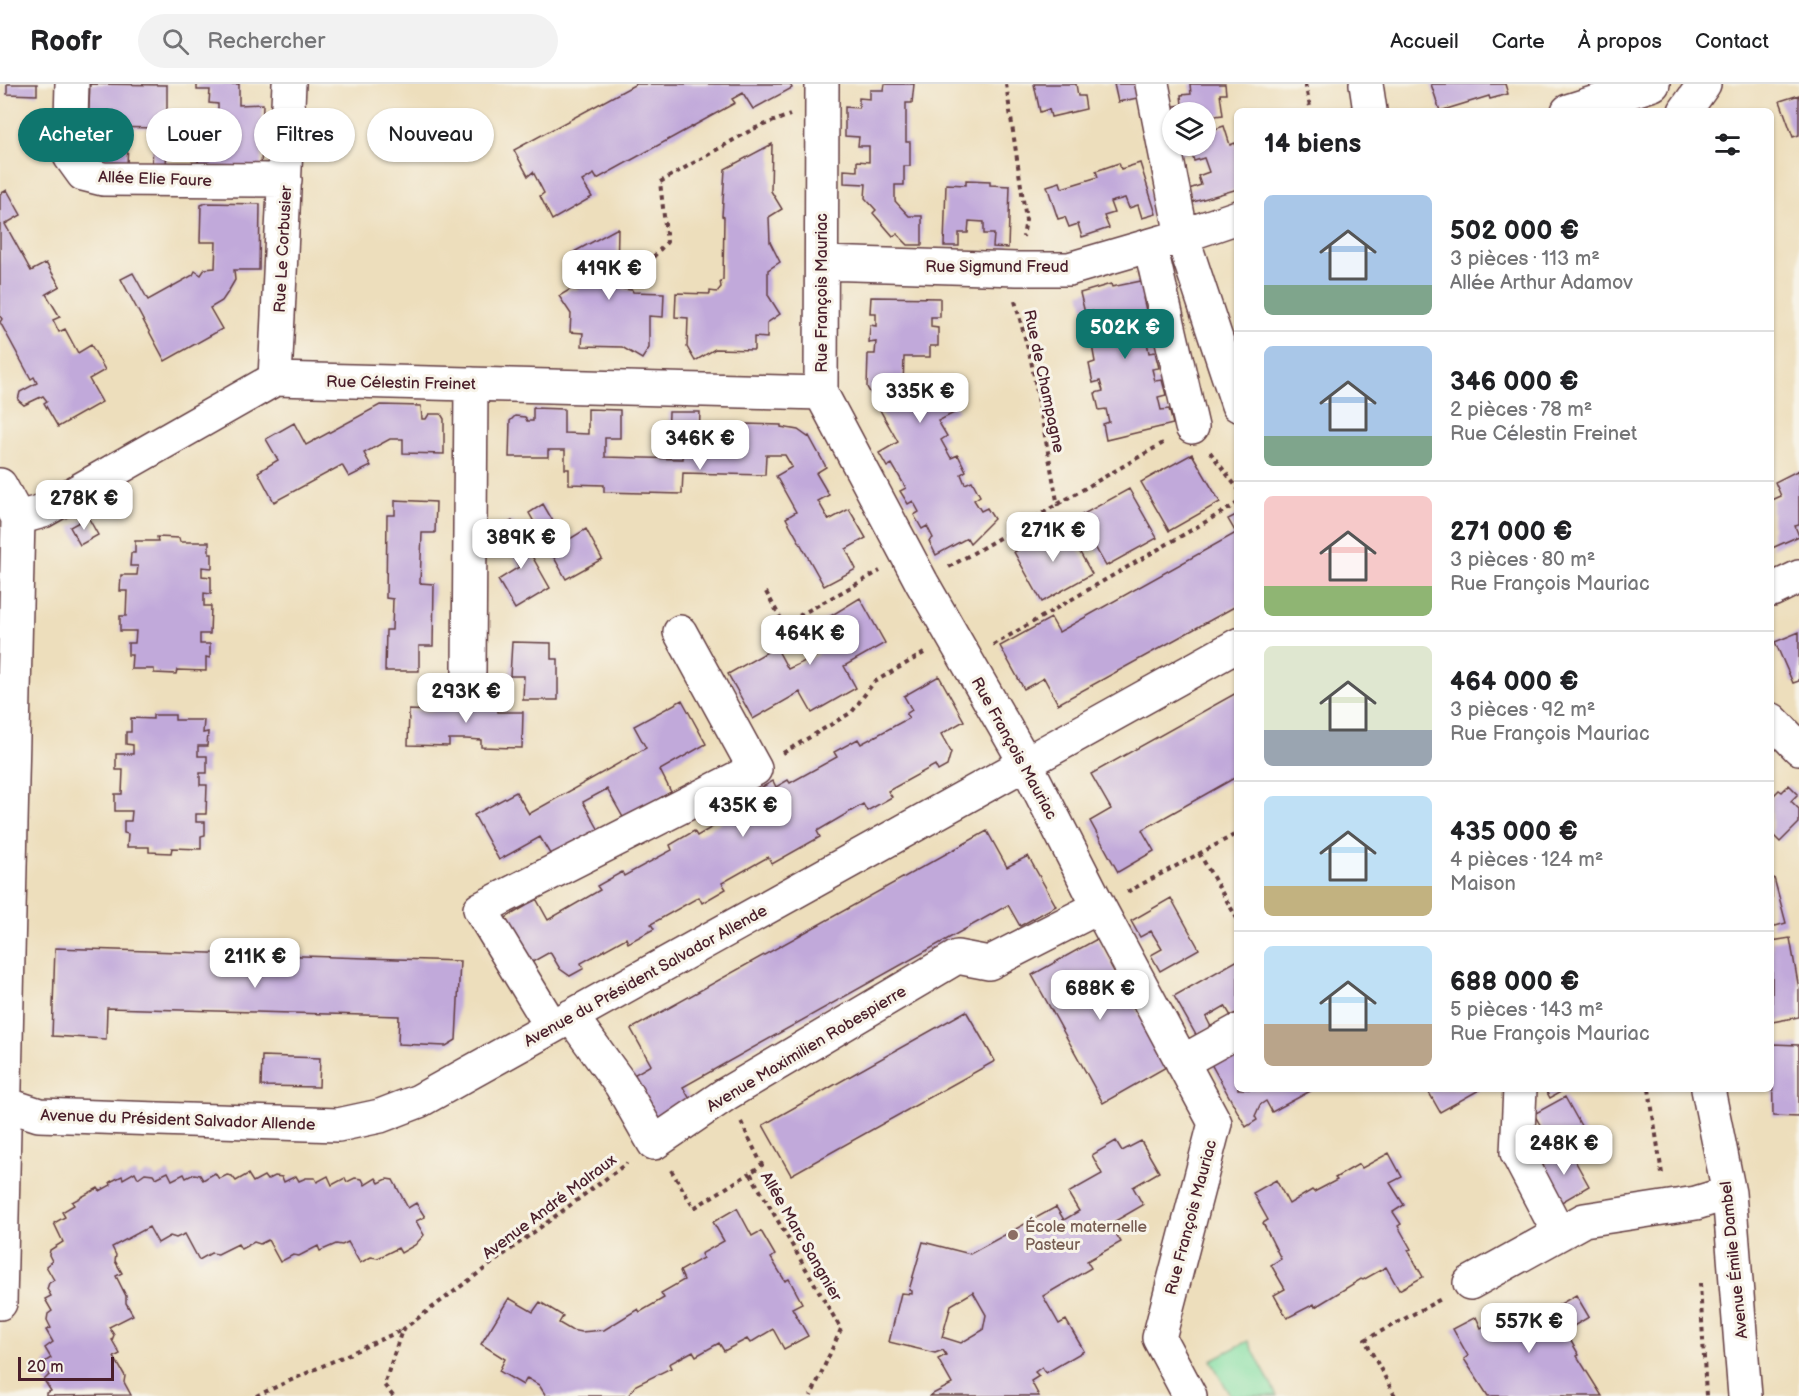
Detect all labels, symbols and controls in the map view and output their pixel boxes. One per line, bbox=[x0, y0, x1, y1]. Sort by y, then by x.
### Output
search box bbox=[138, 14, 558, 68]
text: Roofr bbox=[30, 25, 102, 58]
icon: search bbox=[159, 25, 192, 58]
text: Rechercher bbox=[207, 28, 325, 55]
text: Accueil bbox=[1390, 29, 1459, 54]
text: Carte bbox=[1492, 29, 1545, 54]
text: À propos bbox=[1578, 29, 1662, 54]
text: Contact bbox=[1695, 29, 1769, 54]
map controls bbox=[1162, 102, 1216, 156]
button: layers bbox=[1162, 102, 1216, 156]
chip: Acheter bbox=[18, 108, 134, 162]
chip: Louer bbox=[146, 108, 242, 162]
chip: Filtres bbox=[254, 108, 355, 162]
chip: Nouveau bbox=[367, 108, 494, 162]
icon: filters bbox=[1711, 128, 1744, 161]
text: 14 biens bbox=[1264, 129, 1361, 160]
street label: Allée Elie Faure bbox=[98, 168, 213, 191]
street label: Rue Le Corbusier bbox=[271, 185, 296, 313]
street label: Rue François Mauriac bbox=[813, 213, 832, 373]
text: 502 000 € bbox=[1450, 216, 1579, 247]
icon: home bbox=[1312, 219, 1384, 291]
text: 3 pièces · 113 m² bbox=[1450, 247, 1600, 271]
pin: 419K € bbox=[560, 250, 658, 301]
text: 419K € bbox=[576, 257, 642, 281]
street label: Rue Sigmund Freud bbox=[925, 258, 1069, 277]
text: Allée Arthur Adamov bbox=[1450, 271, 1633, 295]
street label: Rue de Champagne bbox=[1019, 308, 1068, 455]
pin: 502K € bbox=[1076, 309, 1174, 360]
text: 502K € bbox=[1090, 316, 1160, 340]
text: 346 000 € bbox=[1450, 367, 1579, 398]
icon: home bbox=[1312, 370, 1384, 442]
street label: Rue Célestin Freinet bbox=[326, 373, 476, 394]
pin: 335K € bbox=[871, 373, 969, 424]
text: 335K € bbox=[886, 380, 954, 404]
text: 2 pièces · 78 m² bbox=[1450, 398, 1593, 422]
pin: 346K € bbox=[651, 420, 749, 471]
text: Rue Célestin Freinet bbox=[1450, 422, 1637, 446]
text: 346K € bbox=[665, 427, 735, 451]
pin: 278K € bbox=[35, 480, 133, 531]
text: 278K € bbox=[50, 487, 118, 511]
pin: 271K € bbox=[1004, 512, 1102, 563]
text: 271 000 € bbox=[1450, 517, 1572, 548]
pin: 389K € bbox=[472, 519, 570, 570]
text: 271K € bbox=[1021, 519, 1086, 543]
icon: home bbox=[1312, 520, 1384, 592]
text: 389K € bbox=[486, 526, 556, 550]
text: 3 pièces · 80 m² bbox=[1450, 548, 1595, 572]
text: Rue François Mauriac bbox=[1450, 572, 1650, 596]
pin: 464K € bbox=[761, 615, 859, 666]
text: 464K € bbox=[775, 622, 845, 646]
text: 464 000 € bbox=[1450, 667, 1579, 698]
icon: home bbox=[1312, 670, 1384, 742]
pin: 293K € bbox=[417, 673, 515, 724]
street label: Rue François Mauriac bbox=[967, 674, 1061, 823]
text: 293K € bbox=[431, 680, 501, 704]
text: 3 pièces · 92 m² bbox=[1450, 698, 1595, 722]
text: Rue François Mauriac bbox=[1450, 722, 1650, 746]
pin: 435K € bbox=[694, 787, 792, 838]
text: 435K € bbox=[708, 794, 778, 818]
text: 435 000 € bbox=[1450, 817, 1578, 848]
icon: home bbox=[1312, 820, 1384, 892]
text: 4 pièces · 124 m² bbox=[1450, 848, 1603, 872]
text: Maison bbox=[1450, 872, 1516, 896]
street label: Avenue du Président Salvador Allende bbox=[521, 901, 771, 1051]
pin: 211K € bbox=[206, 938, 304, 989]
text: 211K € bbox=[224, 945, 286, 969]
text: 688 000 € bbox=[1450, 967, 1579, 998]
pin: 688K € bbox=[1051, 970, 1149, 1021]
icon: home bbox=[1312, 970, 1384, 1042]
text: 688K € bbox=[1065, 977, 1135, 1001]
street label: Avenue Maximilien Robespierre bbox=[704, 982, 910, 1116]
text: 5 pièces · 143 m² bbox=[1450, 998, 1603, 1022]
text: Rue François Mauriac bbox=[1450, 1022, 1650, 1046]
street label: Avenue du Président Salvador Allende bbox=[40, 1106, 316, 1135]
pin: 248K € bbox=[1515, 1125, 1613, 1176]
text: 248K € bbox=[1529, 1132, 1599, 1156]
street label: Rue François Mauriac bbox=[1162, 1138, 1221, 1297]
street label: Avenue André Malraux bbox=[479, 1150, 621, 1264]
street label: Allée Marc Sangnier bbox=[756, 1169, 846, 1305]
street label: Avenue Émile Dambel bbox=[1715, 1180, 1752, 1340]
place label: École maternelle Pasteur bbox=[1025, 1216, 1148, 1255]
marker: École maternelle Pasteur bbox=[1006, 1228, 1020, 1242]
pin: 557K € bbox=[1480, 1303, 1578, 1354]
text: 557K € bbox=[1495, 1310, 1563, 1334]
scale bar bbox=[18, 1354, 114, 1382]
text: 20 m bbox=[27, 1358, 63, 1377]

